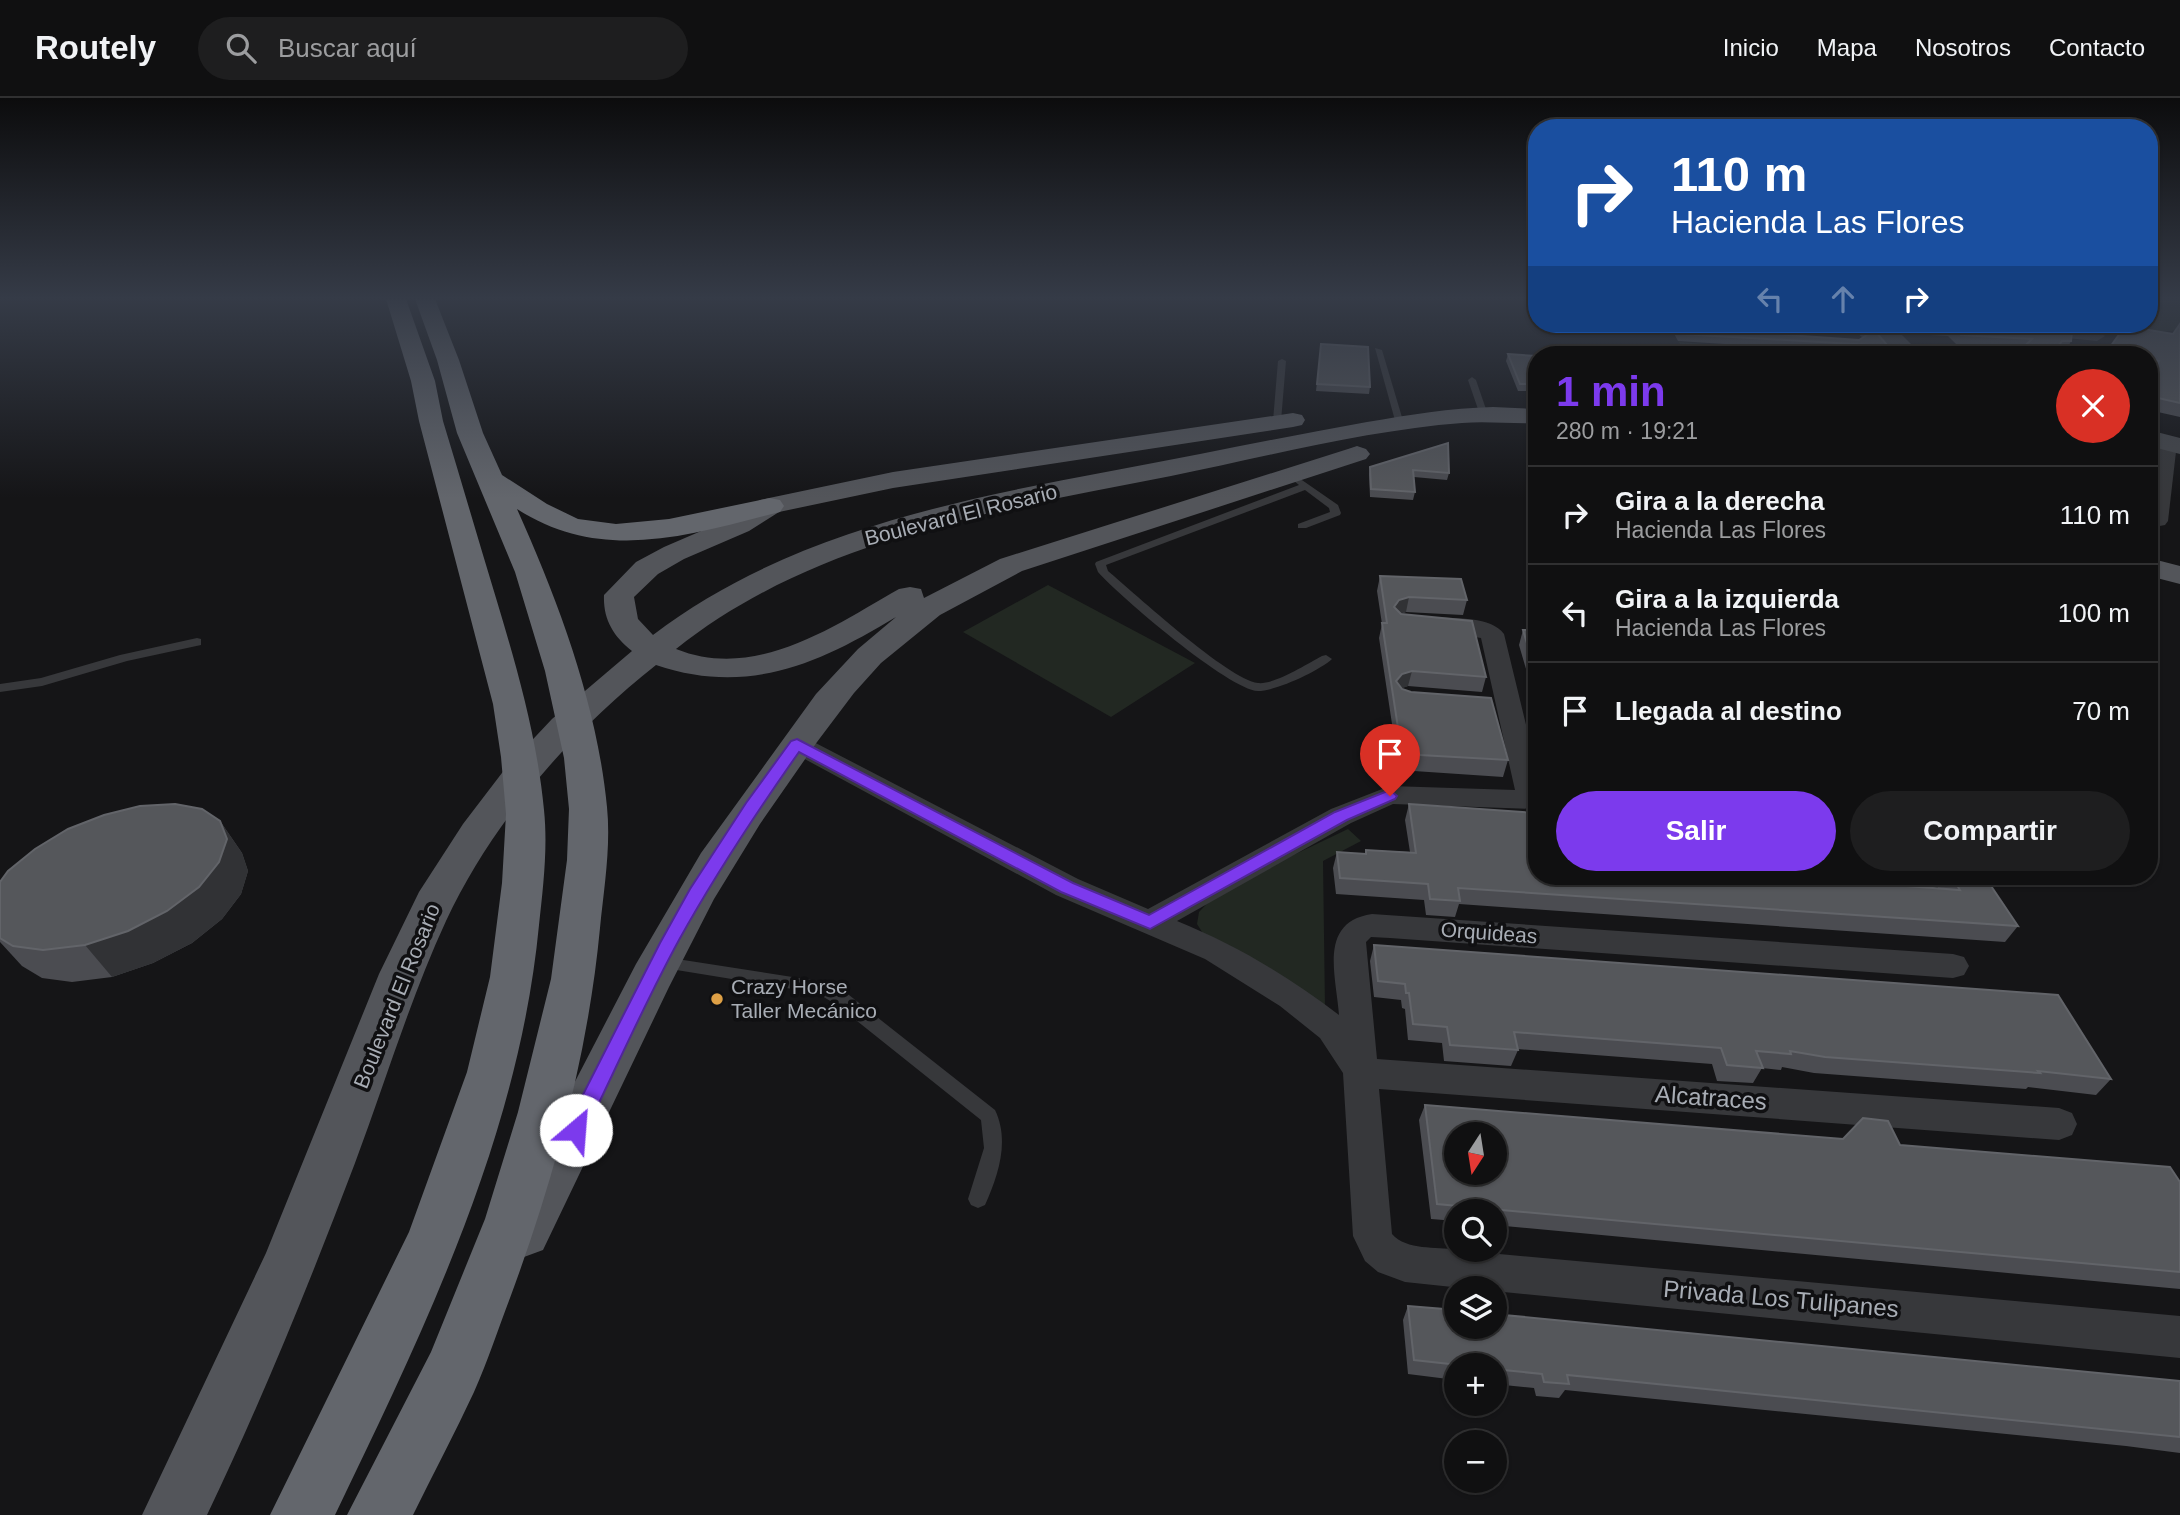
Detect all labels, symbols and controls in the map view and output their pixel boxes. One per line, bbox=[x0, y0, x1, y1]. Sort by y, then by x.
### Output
search box bbox=[198, 17, 688, 80]
text: Routely bbox=[35, 29, 156, 66]
icon: search bbox=[222, 29, 260, 67]
text: Buscar aquí bbox=[278, 33, 417, 63]
text: Inicio bbox=[1723, 34, 1779, 61]
text: Mapa bbox=[1817, 34, 1877, 61]
text: Nosotros bbox=[1915, 34, 2011, 61]
text: Contacto bbox=[2049, 34, 2145, 61]
icon: right bbox=[1556, 147, 1647, 238]
text: 110 m bbox=[1671, 147, 1807, 201]
text: Hacienda Las Flores bbox=[1671, 204, 1964, 240]
icon: left bbox=[1751, 280, 1789, 318]
icon: ahead bbox=[1824, 280, 1862, 318]
icon: right bbox=[1897, 280, 1935, 318]
text: 1 min bbox=[1556, 368, 1666, 415]
button: close bbox=[2056, 369, 2130, 443]
text: 280 m · 19:21 bbox=[1556, 418, 1698, 444]
street label: Boulevard El Rosario bbox=[862, 479, 1059, 550]
text: Gira a la derecha bbox=[1615, 486, 1825, 516]
icon: right bbox=[1556, 496, 1594, 534]
text: 110 m bbox=[2060, 500, 2130, 530]
text: Hacienda Las Flores bbox=[1615, 517, 1826, 543]
text: Gira a la izquierda bbox=[1615, 584, 1839, 614]
icon: left bbox=[1556, 594, 1594, 632]
text: 100 m bbox=[2058, 598, 2130, 628]
text: Hacienda Las Flores bbox=[1615, 615, 1826, 641]
icon: arrive bbox=[1556, 692, 1594, 730]
text: Llegada al destino bbox=[1615, 696, 1842, 726]
text: 70 m bbox=[2072, 696, 2130, 726]
pin bbox=[1360, 724, 1420, 796]
icon: arrive bbox=[1371, 735, 1409, 773]
button: Salir bbox=[1556, 791, 1836, 871]
button: Compartir bbox=[1850, 791, 2130, 871]
street label: Boulevard El Rosario bbox=[349, 900, 444, 1092]
street label: Orquideas bbox=[1440, 918, 1538, 947]
place label: Crazy Horse Taller Mecánico bbox=[731, 975, 877, 1022]
marker: Crazy Horse Taller Mecánico bbox=[709, 991, 725, 1007]
street label: Alcatraces bbox=[1654, 1080, 1768, 1115]
position arrow bbox=[539, 1093, 613, 1167]
north arrow bbox=[1444, 1122, 1507, 1185]
map controls bbox=[1444, 1122, 1507, 1493]
button: search bbox=[1444, 1199, 1507, 1262]
street label: Privada Los Tulipanes bbox=[1662, 1275, 1900, 1322]
button: layers bbox=[1444, 1276, 1507, 1339]
button: + bbox=[1444, 1353, 1507, 1416]
button: − bbox=[1444, 1430, 1507, 1493]

